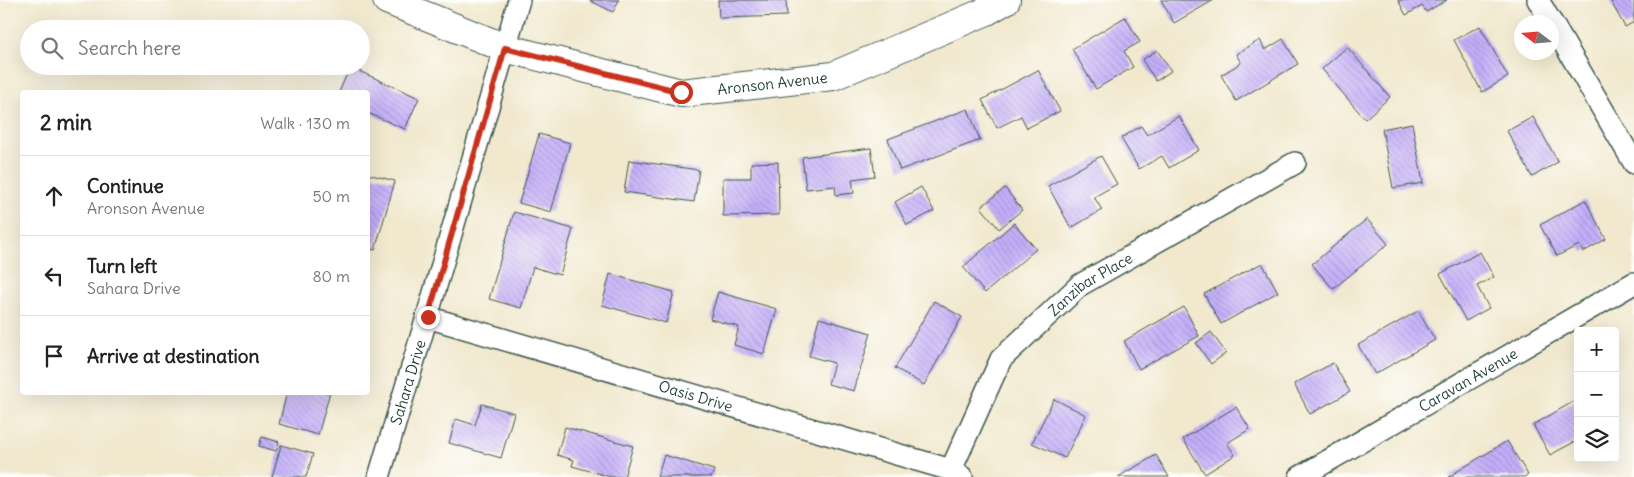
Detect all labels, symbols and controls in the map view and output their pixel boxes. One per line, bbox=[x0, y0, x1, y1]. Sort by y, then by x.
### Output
north arrow bbox=[1514, 15, 1559, 60]
search box bbox=[20, 20, 370, 75]
icon: search bbox=[38, 34, 66, 62]
text: Search here bbox=[78, 36, 181, 60]
street label: Aronson Avenue bbox=[716, 67, 828, 98]
route start bbox=[670, 81, 693, 104]
text: 2 min bbox=[40, 109, 92, 136]
text: Walk · 130 m bbox=[260, 113, 350, 133]
text: Continue bbox=[87, 174, 164, 198]
icon: ahead bbox=[40, 182, 68, 210]
text: 50 m bbox=[312, 186, 350, 206]
text: Aronson Avenue bbox=[87, 198, 205, 218]
street label: Zanzibar Place bbox=[1044, 248, 1136, 320]
text: Turn left bbox=[87, 254, 157, 278]
icon: left bbox=[40, 262, 68, 290]
text: 80 m bbox=[312, 266, 350, 286]
text: Sahara Drive bbox=[87, 278, 181, 298]
route end bbox=[417, 306, 440, 329]
map controls bbox=[1574, 327, 1619, 462]
button: + bbox=[1574, 327, 1619, 372]
street label: Sahara Drive bbox=[386, 337, 429, 427]
icon: arrive bbox=[40, 342, 68, 370]
street label: Caravan Avenue bbox=[1415, 343, 1521, 416]
text: Arrive at destination bbox=[87, 344, 260, 368]
button: − bbox=[1574, 372, 1619, 417]
street label: Oasis Drive bbox=[656, 376, 735, 415]
button: layers bbox=[1574, 417, 1619, 462]

